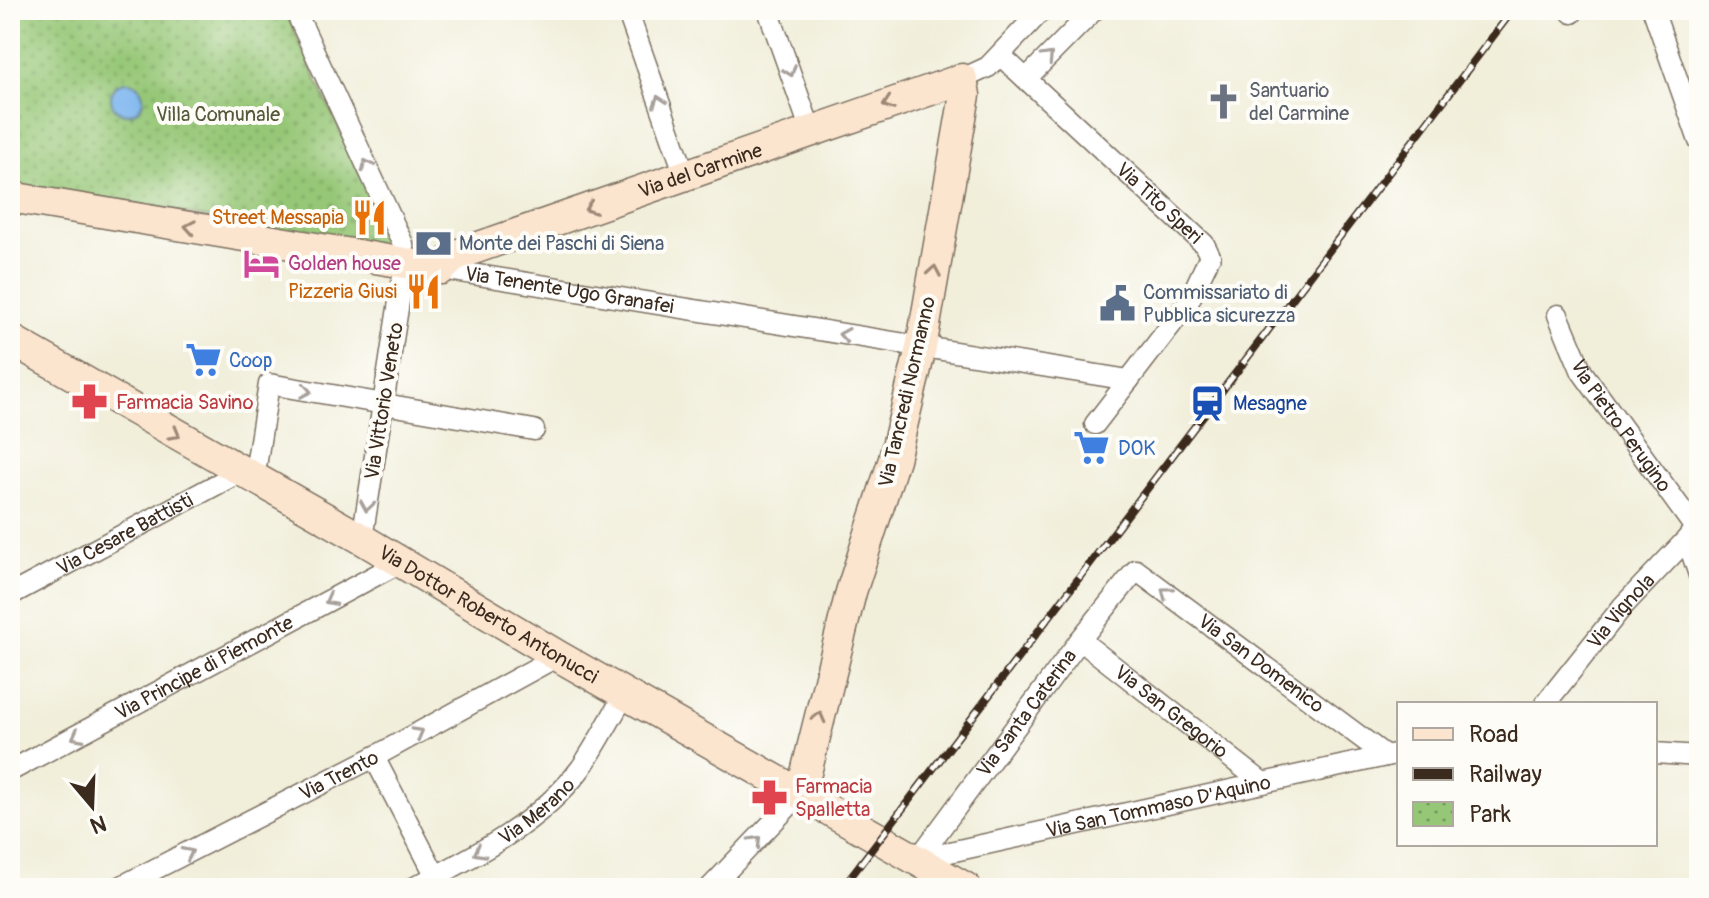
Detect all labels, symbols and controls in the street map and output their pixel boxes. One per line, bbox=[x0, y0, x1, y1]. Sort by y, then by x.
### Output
one-way arrow bbox=[1038, 52, 1053, 66]
one-way arrow bbox=[780, 63, 796, 77]
place label: Santuario del Carmine bbox=[1249, 78, 1349, 126]
church icon: Santuario del Carmine bbox=[1204, 82, 1242, 120]
one-way arrow bbox=[652, 95, 669, 109]
one-way arrow bbox=[882, 95, 896, 111]
park label: Villa Comunale bbox=[156, 102, 280, 127]
street label: Via del Carmine bbox=[635, 137, 765, 203]
street label: Via Tito Speri bbox=[1111, 157, 1208, 249]
one-way arrow bbox=[361, 159, 377, 173]
restaurant icon: Street Messapia bbox=[351, 198, 389, 236]
one-way arrow bbox=[583, 199, 597, 215]
place label: Street Messapia bbox=[212, 205, 344, 230]
one-way arrow bbox=[183, 219, 197, 236]
bank icon: Monte dei Paschi di Siena bbox=[414, 224, 452, 262]
place label: Monte dei Paschi di Siena bbox=[459, 231, 664, 256]
hotel icon: Golden house bbox=[243, 244, 281, 282]
place label: Golden house bbox=[288, 251, 401, 276]
street label: Via Tenente Ugo Granafei bbox=[463, 261, 676, 319]
one-way arrow bbox=[925, 264, 942, 277]
restaurant icon: Pizzeria Giusi bbox=[404, 272, 442, 310]
place label: Pizzeria Giusi bbox=[288, 279, 397, 304]
place label: Commissariato di Pubblica sicurezza bbox=[1143, 280, 1295, 328]
public building icon: Commissariato di Pubblica sicurezza bbox=[1098, 285, 1136, 323]
street label: Via Tancredi Normanno bbox=[873, 294, 941, 490]
street label: Via Vittorio Veneto bbox=[359, 320, 409, 481]
one-way arrow bbox=[837, 327, 851, 344]
supermarket icon: Coop bbox=[184, 341, 222, 379]
place label: Coop bbox=[229, 348, 272, 373]
street label: Via Pietro Perugino bbox=[1566, 355, 1677, 497]
one-way arrow bbox=[300, 381, 313, 398]
pharmacy icon: Farmacia Savino bbox=[71, 383, 109, 421]
station icon: Mesagne bbox=[1188, 384, 1226, 422]
place label: Farmacia Savino bbox=[116, 390, 254, 415]
place label: Mesagne bbox=[1233, 391, 1307, 416]
one-way arrow bbox=[166, 424, 180, 440]
supermarket icon: DOK bbox=[1073, 429, 1111, 467]
place label: DOK bbox=[1118, 436, 1155, 461]
street label: Via Cesare Battisti bbox=[52, 487, 197, 580]
one-way arrow bbox=[359, 499, 376, 513]
street label: Via Dottor Roberto Antonucci bbox=[374, 539, 603, 689]
street label: Via Vignola bbox=[1581, 568, 1660, 654]
one-way arrow bbox=[1160, 587, 1175, 602]
one-way arrow bbox=[324, 590, 339, 605]
street label: Via San Domenico bbox=[1193, 608, 1329, 718]
street label: Via Principe di Piemonte bbox=[111, 609, 298, 725]
street label: Via Santa Caterina bbox=[971, 644, 1082, 781]
street label: Via San Gregorio bbox=[1110, 659, 1233, 764]
legend bbox=[1397, 702, 1657, 846]
one-way arrow bbox=[809, 711, 826, 725]
text: Road bbox=[1469, 720, 1519, 749]
one-way arrow bbox=[70, 726, 85, 741]
one-way arrow bbox=[410, 727, 424, 743]
street label: Via Trento bbox=[295, 744, 383, 806]
text: Railway bbox=[1469, 760, 1542, 789]
north arrow bbox=[52, 766, 132, 846]
street label: Via San Tommaso D'Aquino bbox=[1044, 769, 1273, 843]
street label: Via Merano bbox=[494, 772, 580, 850]
place label: Farmacia Spalletta bbox=[795, 774, 872, 822]
pharmacy icon: Farmacia Spalletta bbox=[750, 778, 788, 816]
text: Park bbox=[1469, 800, 1511, 829]
text: N bbox=[86, 808, 110, 840]
one-way arrow bbox=[747, 836, 761, 850]
one-way arrow bbox=[474, 842, 488, 858]
one-way arrow bbox=[179, 847, 194, 862]

